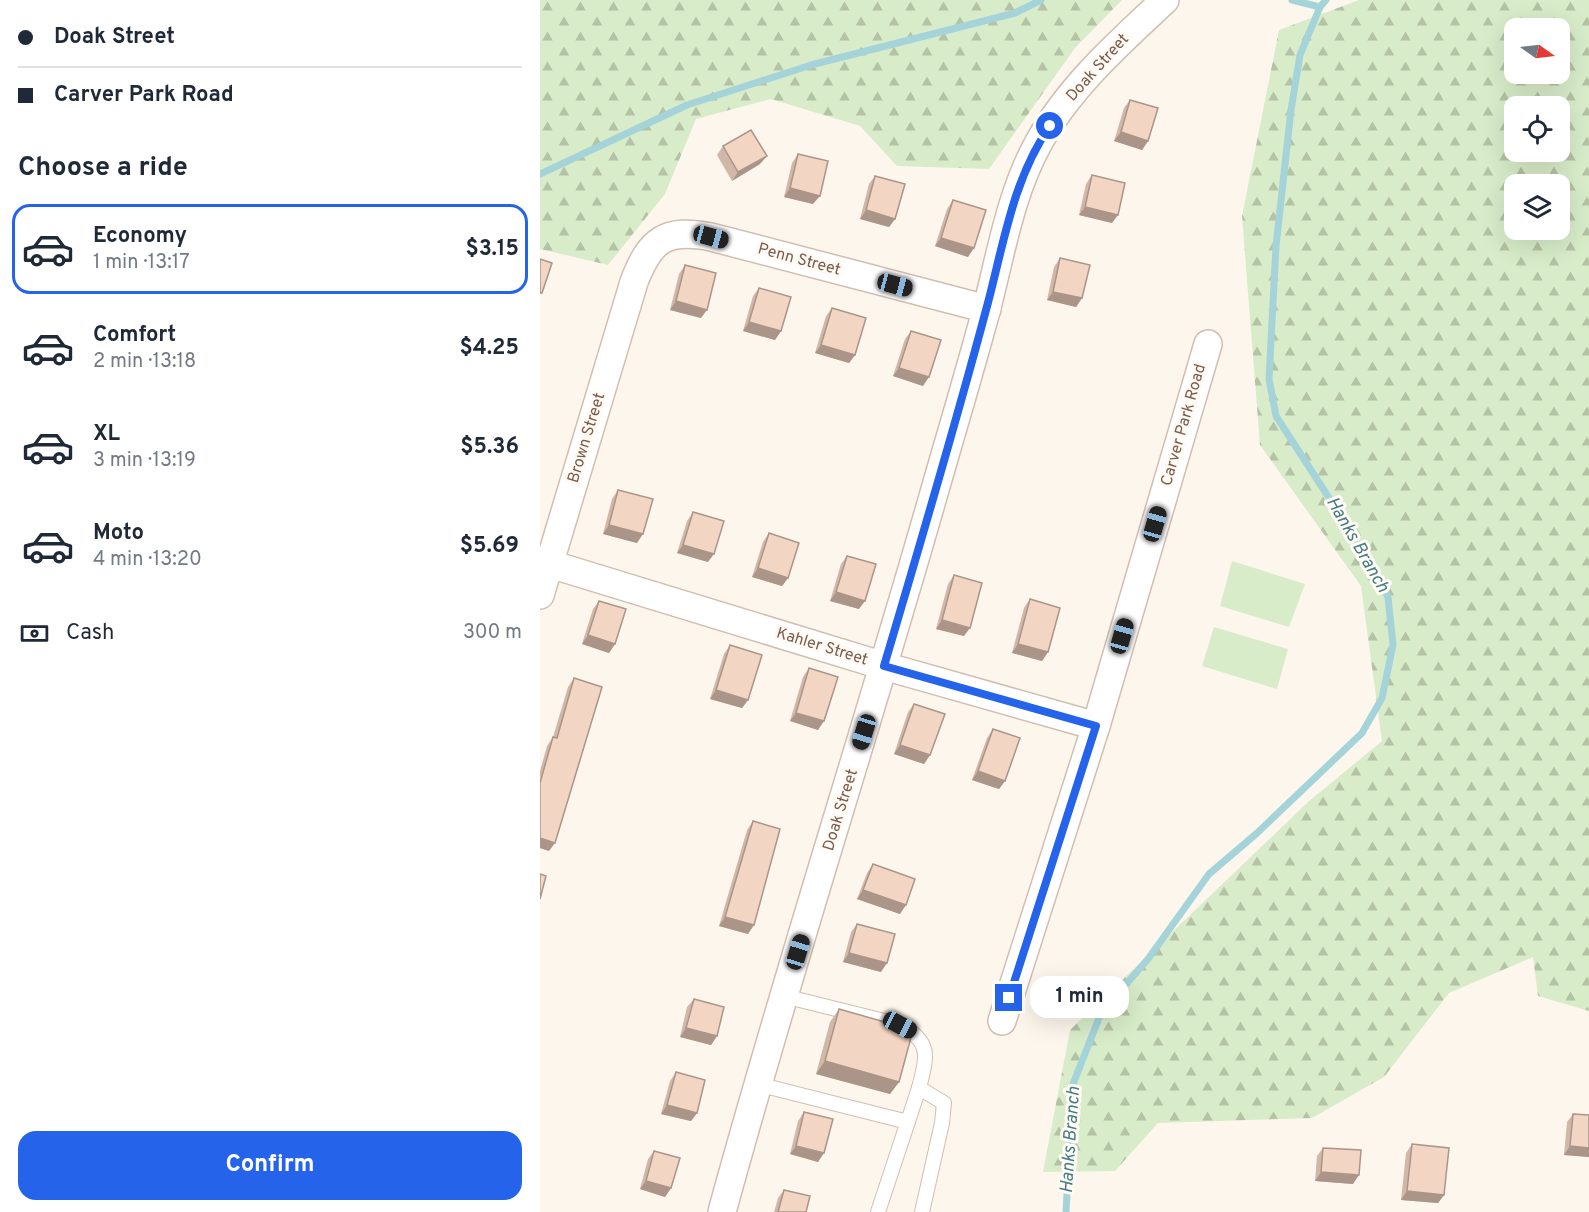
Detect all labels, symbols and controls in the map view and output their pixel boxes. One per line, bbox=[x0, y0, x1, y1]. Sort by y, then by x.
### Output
north arrow bbox=[1504, 18, 1570, 84]
map controls bbox=[1504, 18, 1570, 240]
text: Doak Street bbox=[54, 24, 175, 51]
street label: Doak Street bbox=[1062, 30, 1134, 106]
text: Carver Park Road bbox=[54, 82, 234, 109]
button: locate bbox=[1504, 96, 1570, 162]
route start bbox=[1036, 112, 1063, 139]
text: Choose a ride bbox=[18, 151, 188, 185]
button: layers bbox=[1504, 174, 1570, 240]
icon: car bbox=[21, 222, 75, 276]
text: Economy bbox=[93, 223, 187, 250]
car bbox=[691, 224, 731, 250]
text: $3.15 bbox=[465, 236, 519, 263]
street label: Penn Street bbox=[755, 239, 843, 281]
text: 1 min · 13:17 bbox=[93, 250, 190, 276]
car bbox=[875, 272, 915, 298]
icon: car bbox=[21, 321, 75, 375]
text: Comfort bbox=[93, 322, 176, 349]
text: $4.25 bbox=[459, 335, 519, 362]
text: 2 min · 13:18 bbox=[93, 349, 196, 375]
street label: Carver Park Road bbox=[1157, 362, 1211, 488]
street label: Brown Street bbox=[564, 390, 610, 486]
icon: car bbox=[21, 420, 75, 474]
text: XL bbox=[93, 421, 120, 448]
text: $5.36 bbox=[460, 434, 519, 461]
text: 3 min · 13:19 bbox=[93, 448, 196, 474]
water label: Hanks Branch bbox=[1320, 493, 1394, 597]
car bbox=[1141, 504, 1169, 544]
icon: car bbox=[21, 519, 75, 573]
text: Moto bbox=[93, 520, 144, 547]
text: $5.69 bbox=[460, 533, 519, 560]
text: 4 min · 13:20 bbox=[93, 547, 202, 573]
car bbox=[1108, 616, 1136, 656]
icon: cash bbox=[18, 617, 51, 650]
text: Cash bbox=[66, 620, 115, 647]
text: 300 m bbox=[463, 620, 522, 646]
street label: Kahler Street bbox=[774, 624, 870, 670]
car bbox=[850, 712, 878, 752]
street label: Doak Street bbox=[819, 767, 863, 853]
car bbox=[784, 932, 812, 972]
callout: 1 min bbox=[1030, 977, 1129, 1019]
route end bbox=[995, 984, 1022, 1011]
text: 1 min bbox=[1055, 984, 1104, 1010]
car bbox=[880, 1009, 920, 1041]
water label: Hanks Branch bbox=[1056, 1086, 1086, 1194]
button: Confirm bbox=[18, 1131, 522, 1200]

